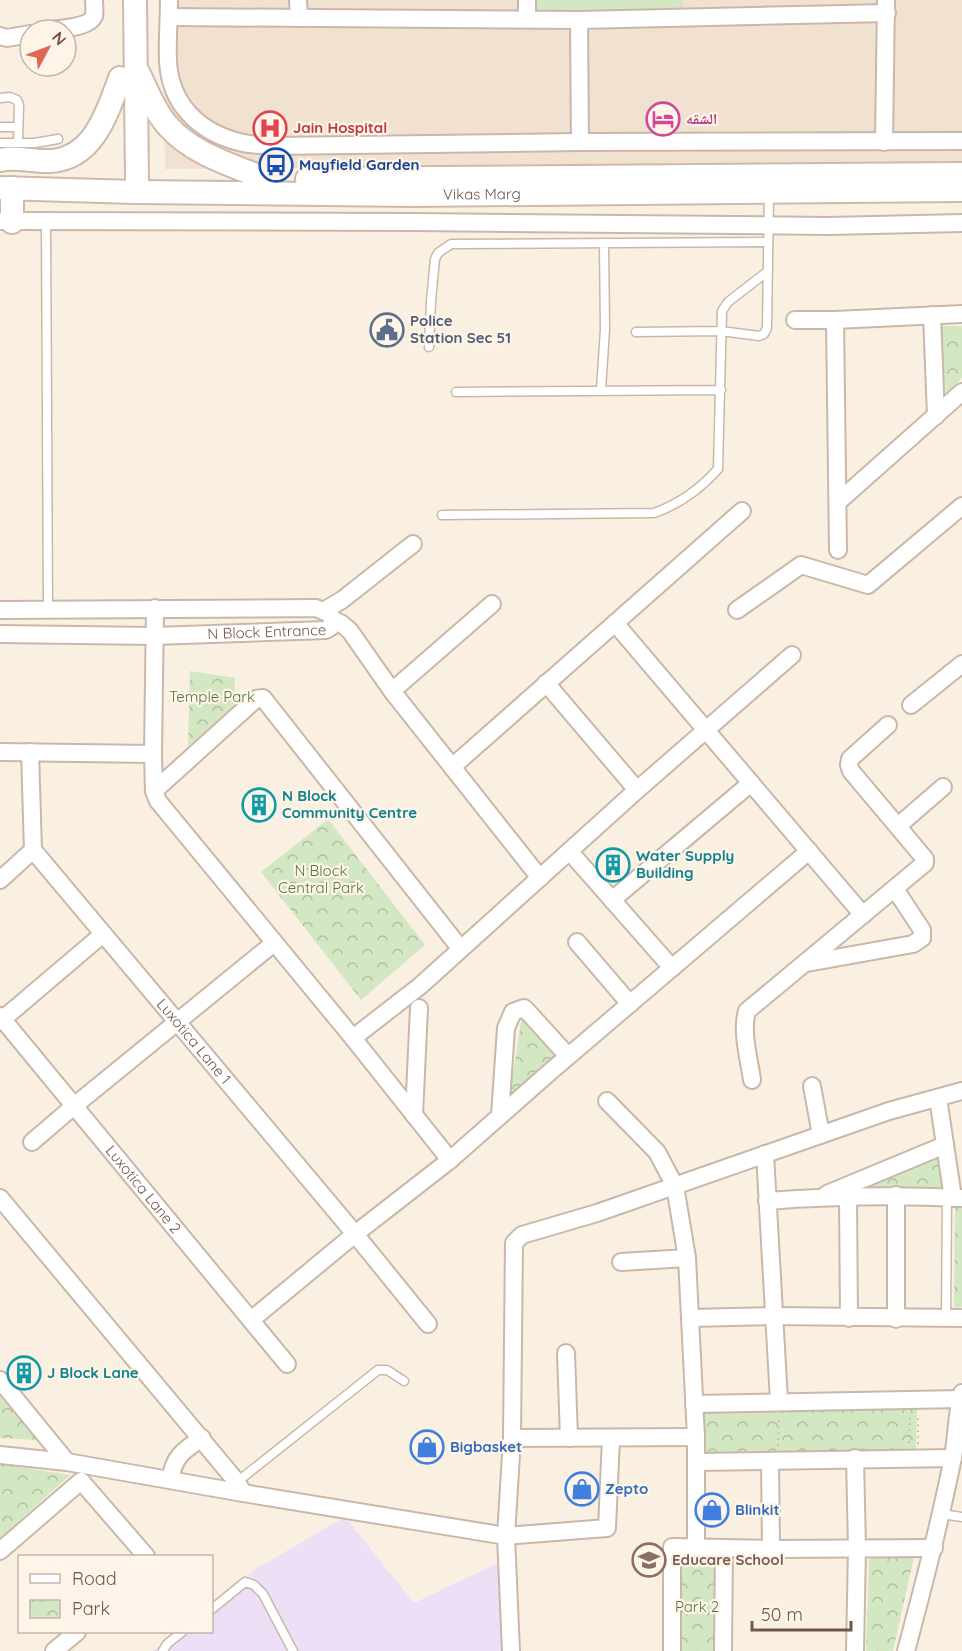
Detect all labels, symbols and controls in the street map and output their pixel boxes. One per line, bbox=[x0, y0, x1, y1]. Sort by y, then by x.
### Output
north arrow bbox=[18, 18, 78, 78]
text: N bbox=[48, 27, 71, 49]
hotel icon: الشقه bbox=[645, 101, 681, 137]
place label: الشقه bbox=[686, 109, 717, 128]
hospital icon: Jain Hospital bbox=[252, 110, 288, 146]
place label: Jain Hospital bbox=[293, 118, 387, 137]
bus stop icon: Mayfield Garden bbox=[258, 147, 294, 183]
place label: Mayfield Garden bbox=[299, 155, 419, 174]
street label: Vikas Marg bbox=[443, 184, 521, 204]
place label: Police Station Sec 51 bbox=[410, 311, 511, 347]
public building icon: Police Station Sec 51 bbox=[369, 312, 405, 348]
street label: N Block Entrance bbox=[207, 620, 327, 643]
park label: Temple Park bbox=[169, 687, 255, 706]
place label: N Block Community Centre bbox=[282, 786, 417, 822]
building icon: N Block Community Centre bbox=[241, 787, 277, 823]
place label: Water Supply Building bbox=[636, 846, 734, 882]
building icon: Water Supply Building bbox=[595, 847, 631, 883]
park label: N Block Central Park bbox=[278, 861, 364, 897]
street label: Luxotica Lane 1 bbox=[153, 995, 235, 1088]
street label: Luxotica Lane 2 bbox=[102, 1141, 185, 1237]
building icon: J Block Lane bbox=[6, 1355, 42, 1391]
place label: J Block Lane bbox=[47, 1363, 139, 1382]
shop icon: Bigbasket bbox=[409, 1429, 445, 1465]
place label: Bigbasket bbox=[450, 1437, 522, 1456]
shop icon: Zepto bbox=[564, 1471, 600, 1507]
place label: Zepto bbox=[605, 1479, 648, 1498]
shop icon: Blinkit bbox=[694, 1492, 730, 1528]
place label: Blinkit bbox=[735, 1500, 780, 1519]
school or university icon: Educare School bbox=[631, 1542, 667, 1578]
place label: Educare School bbox=[672, 1550, 784, 1569]
legend bbox=[18, 1555, 213, 1633]
text: Road bbox=[72, 1567, 117, 1590]
scale bar bbox=[752, 1594, 851, 1632]
text: Park bbox=[72, 1597, 110, 1620]
park label: Park 2 bbox=[675, 1597, 719, 1616]
text: 50 m bbox=[761, 1603, 803, 1626]

